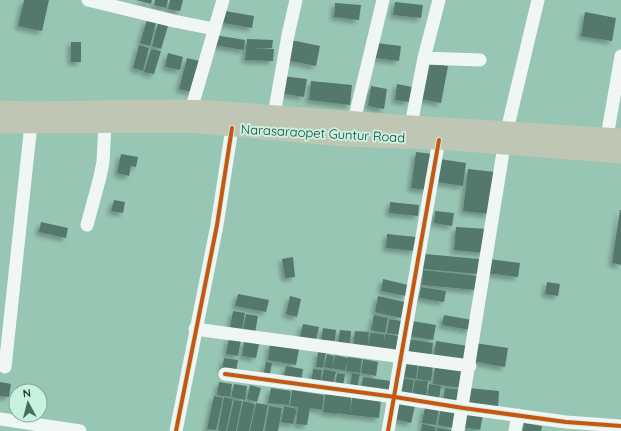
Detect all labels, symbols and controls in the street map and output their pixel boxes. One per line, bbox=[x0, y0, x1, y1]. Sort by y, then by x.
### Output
street label: Narasaraopet Guntur Road bbox=[240, 121, 406, 145]
north arrow bbox=[8, 383, 48, 423]
text: N bbox=[22, 386, 32, 401]

